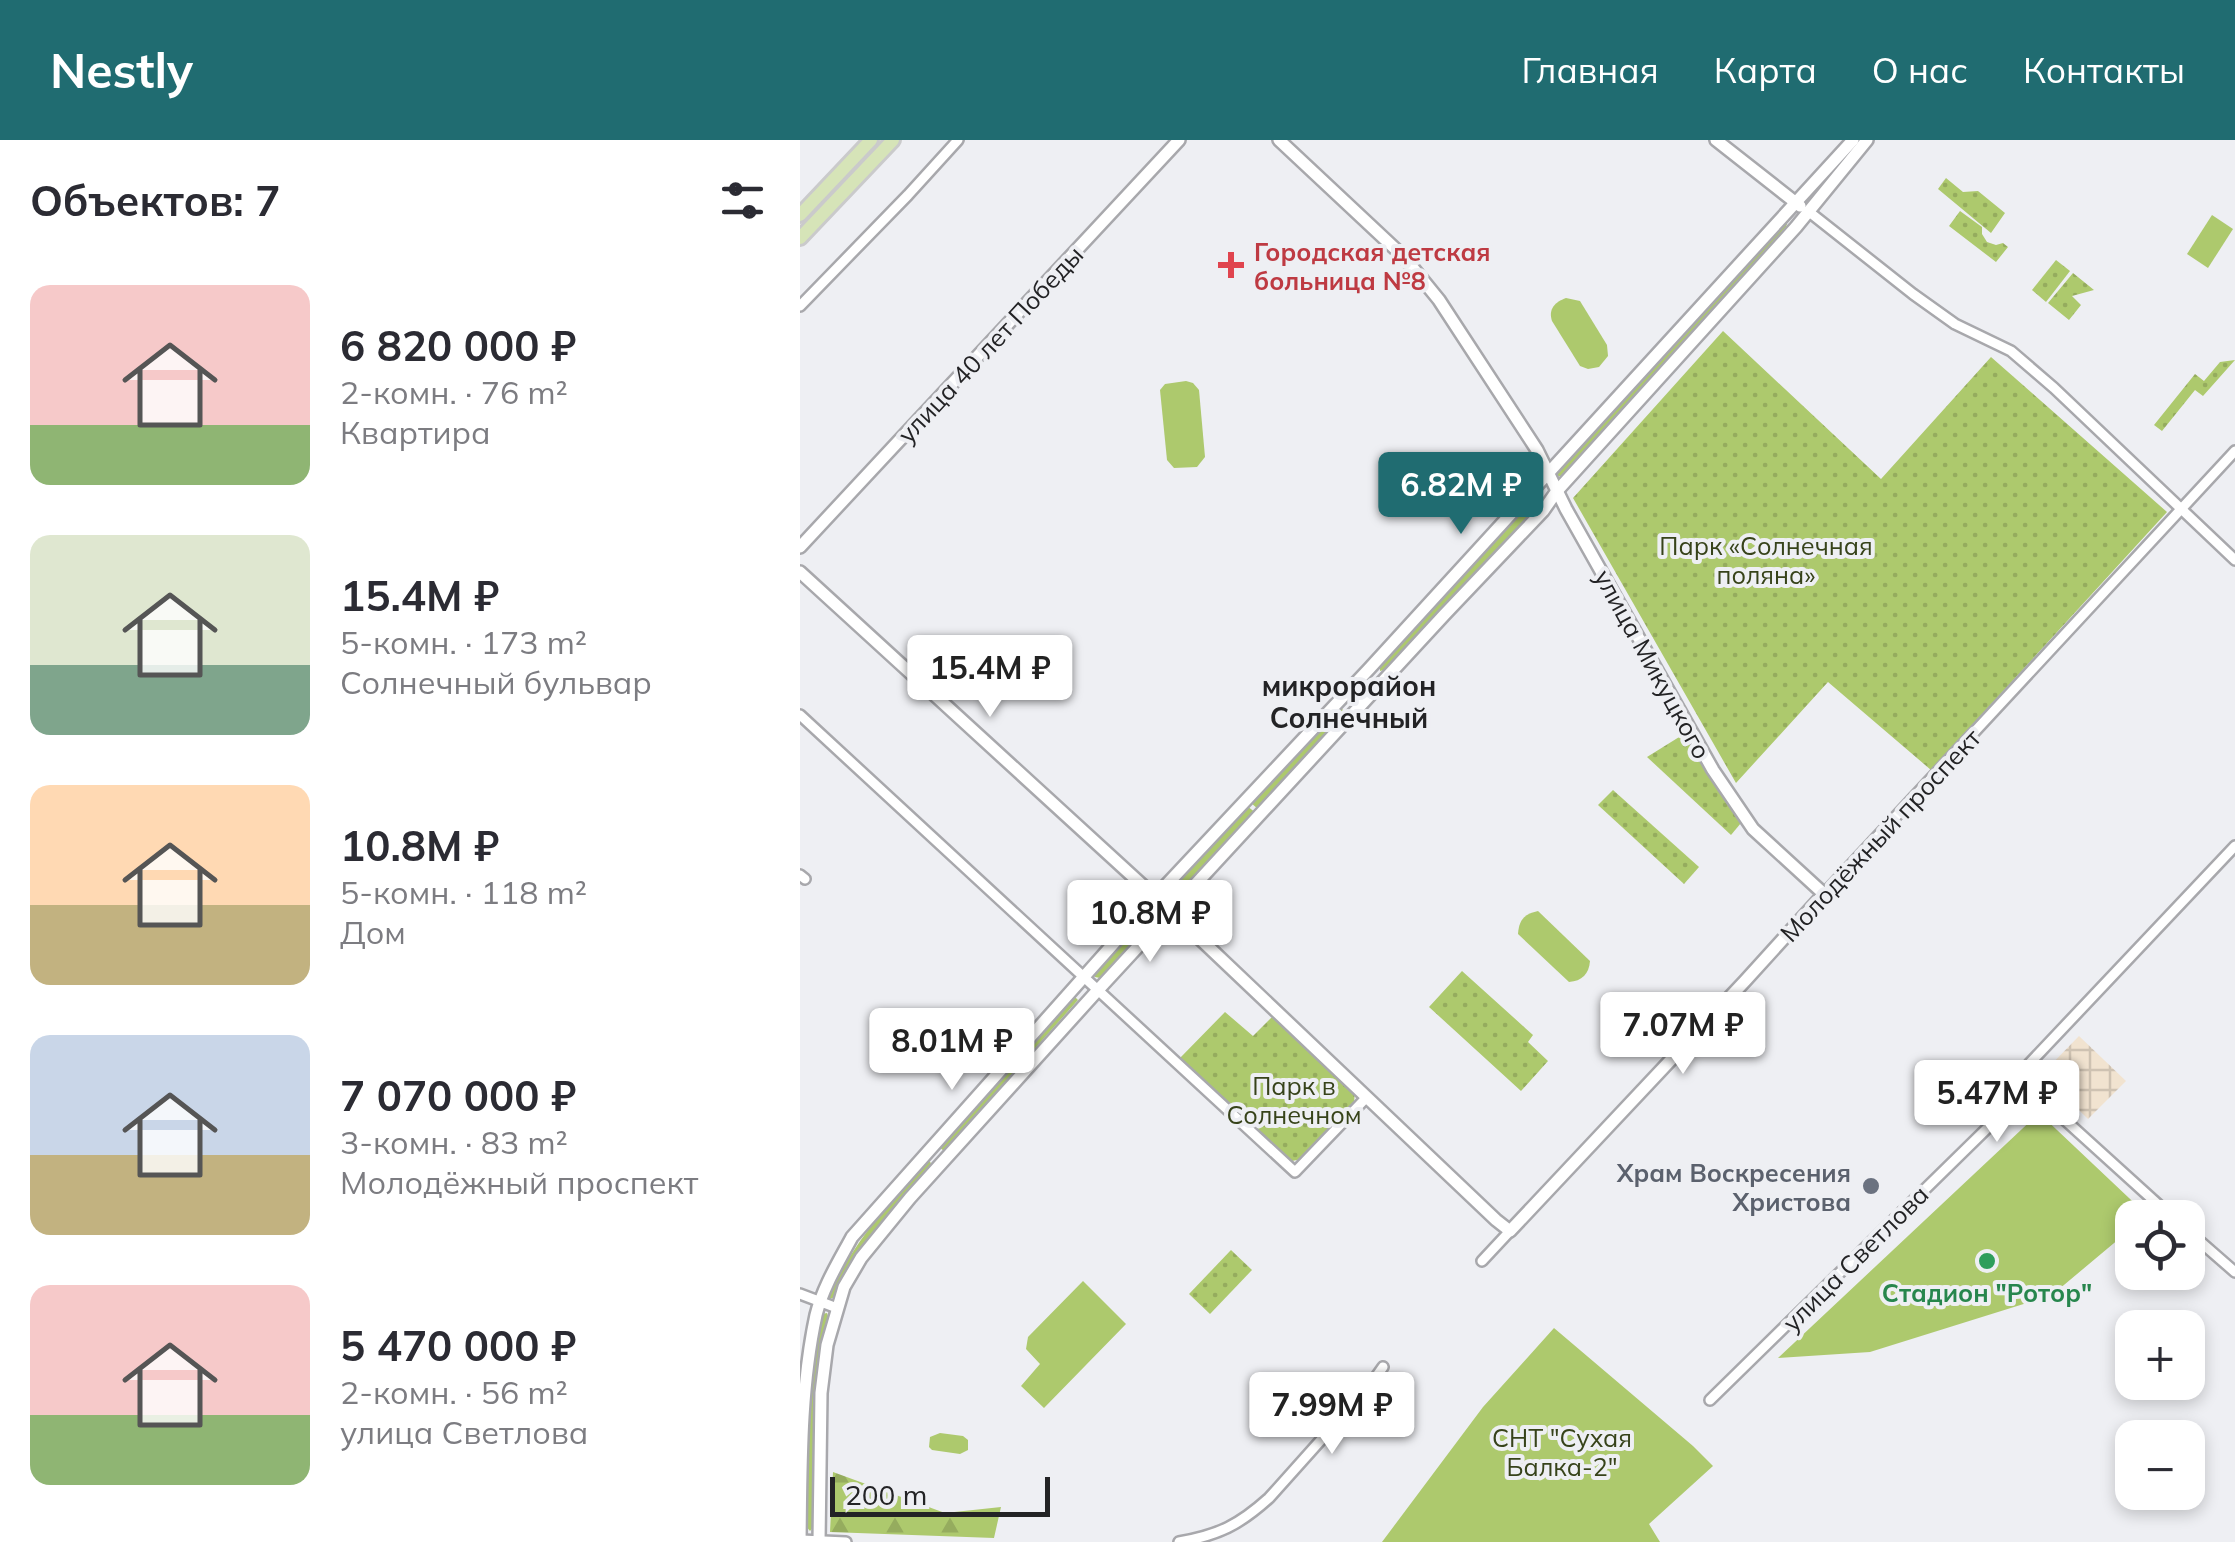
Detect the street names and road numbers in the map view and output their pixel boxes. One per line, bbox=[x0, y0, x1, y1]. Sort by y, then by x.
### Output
street label: улица 40 лет Победы bbox=[891, 239, 1089, 449]
street label: улица Микуцкого bbox=[1588, 564, 1718, 764]
street label: Молодёжный проспект bbox=[1773, 722, 1987, 948]
street label: улица Светлова bbox=[1775, 1178, 1935, 1338]

